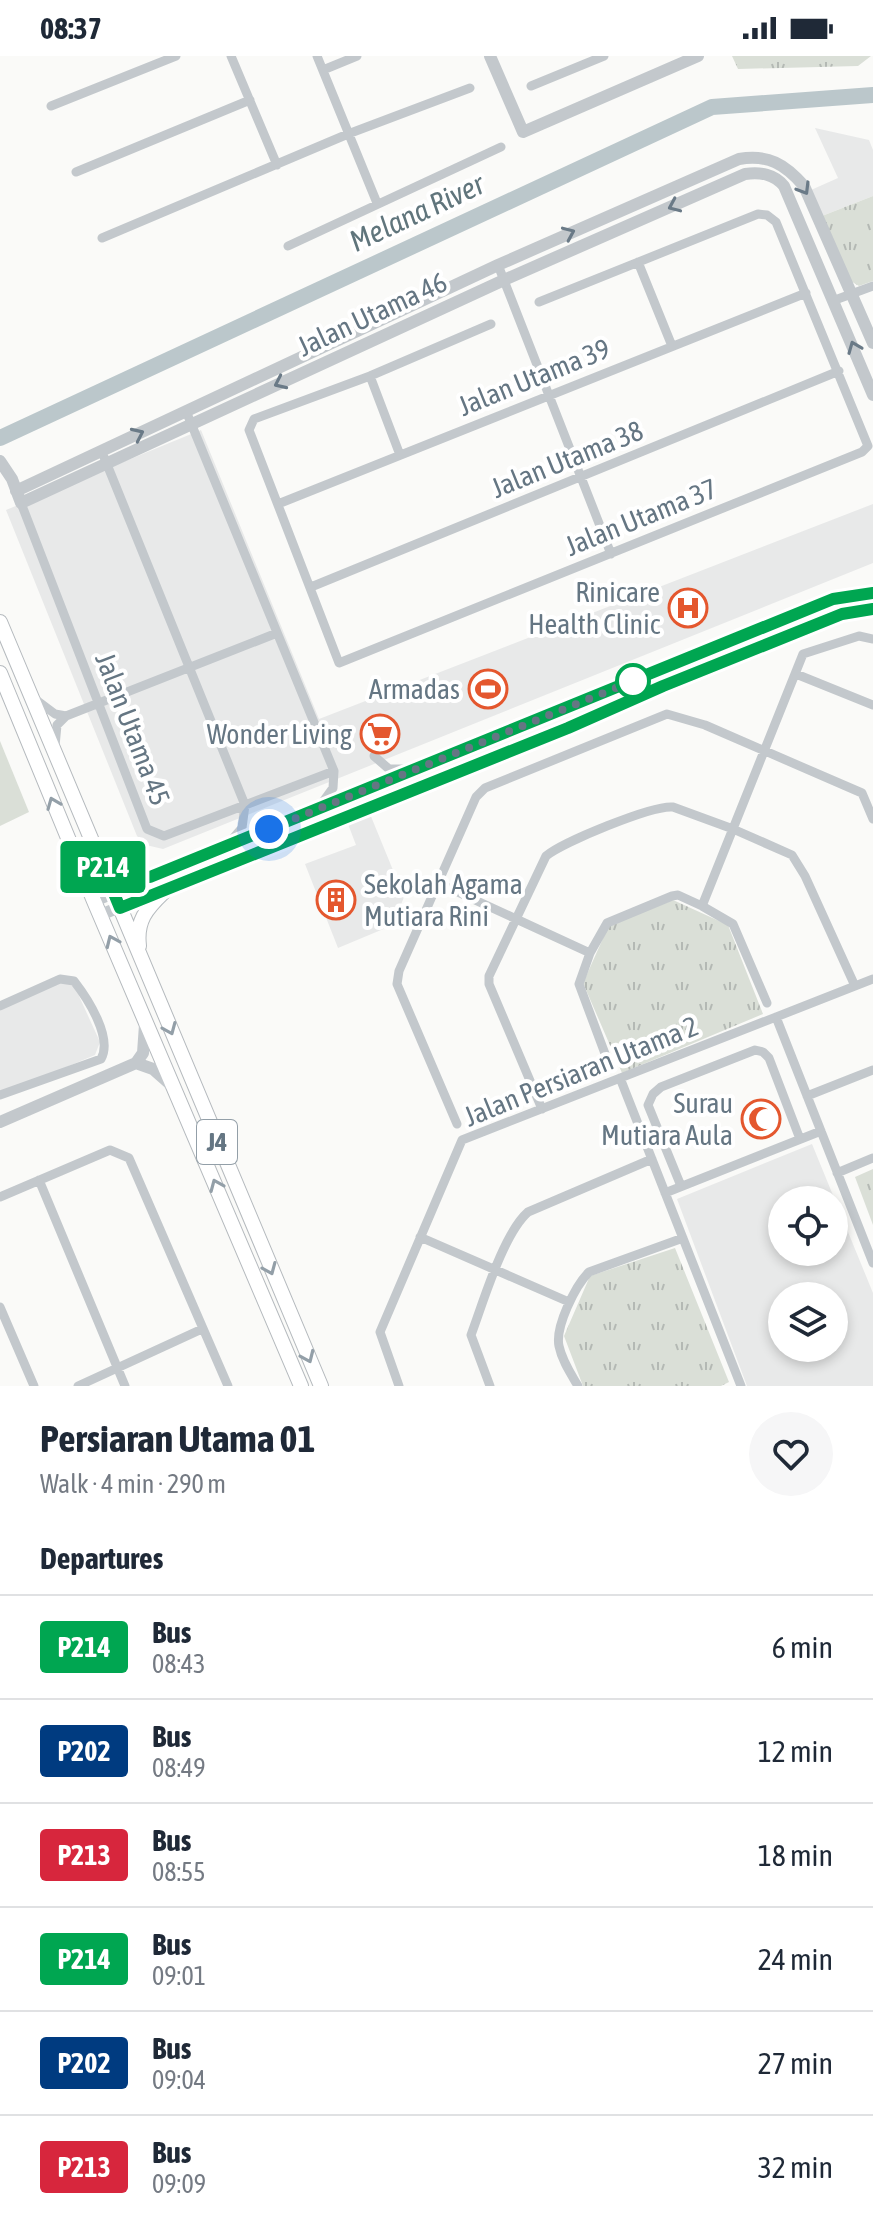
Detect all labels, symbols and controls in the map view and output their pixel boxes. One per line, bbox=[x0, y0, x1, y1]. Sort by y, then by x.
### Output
text: 08:37 bbox=[40, 11, 102, 45]
water label: Melana River bbox=[344, 166, 490, 258]
one-way arrow bbox=[794, 180, 809, 195]
one-way arrow bbox=[667, 196, 682, 212]
one-way arrow bbox=[561, 227, 575, 243]
street label: Jalan Utama 46 bbox=[292, 266, 452, 362]
street label: Jalan Utama 39 bbox=[453, 332, 615, 422]
one-way arrow bbox=[847, 341, 864, 355]
one-way arrow bbox=[274, 373, 289, 389]
street label: Jalan Utama 38 bbox=[486, 414, 648, 504]
one-way arrow bbox=[129, 428, 144, 444]
street label: Jalan Utama 37 bbox=[560, 472, 722, 562]
place label: Rinicare Health Clinic bbox=[528, 576, 661, 640]
hospital icon: Rinicare Health Clinic bbox=[667, 587, 709, 629]
street label: Jalan Utama 45 bbox=[89, 648, 177, 810]
unlabelled marker bbox=[616, 664, 650, 698]
sports icon: Armadas bbox=[467, 668, 509, 710]
place label: Armadas bbox=[369, 673, 460, 705]
supermarket icon: Wonder Living bbox=[359, 713, 401, 755]
place label: Wonder Living bbox=[207, 718, 352, 750]
one-way arrow bbox=[46, 797, 63, 811]
your location bbox=[249, 809, 289, 849]
line badge: P214 bbox=[47, 841, 159, 893]
text: P214 bbox=[76, 851, 130, 883]
place label: Sekolah Agama Mutiara Rini bbox=[364, 868, 523, 932]
building icon: Sekolah Agama Mutiara Rini bbox=[315, 879, 357, 921]
one-way arrow bbox=[105, 935, 121, 949]
street label: Jalan Persiaran Utama 2 bbox=[459, 1009, 703, 1133]
one-way arrow bbox=[160, 1021, 177, 1035]
place label: Surau Mutiara Aula bbox=[601, 1087, 733, 1151]
mosque icon: Surau Mutiara Aula bbox=[740, 1098, 782, 1140]
road number: J4 bbox=[197, 1120, 237, 1164]
one-way arrow bbox=[209, 1179, 225, 1193]
map controls bbox=[768, 1186, 848, 1362]
button: locate bbox=[768, 1186, 848, 1266]
one-way arrow bbox=[261, 1261, 277, 1275]
button: layers bbox=[768, 1282, 848, 1362]
one-way arrow bbox=[298, 1349, 314, 1363]
button: heart bbox=[749, 1412, 833, 1496]
text: Persiaran Utama 01 bbox=[40, 1417, 315, 1460]
text: Walk · 4 min · 290 m bbox=[40, 1469, 226, 1499]
text: Departures bbox=[40, 1541, 163, 1575]
text: Bus bbox=[152, 1615, 191, 1649]
text: 6 min bbox=[772, 1630, 833, 1664]
text: P214 bbox=[57, 1631, 111, 1663]
text: 08:43 bbox=[152, 1649, 206, 1679]
text: Bus bbox=[152, 1719, 191, 1753]
text: 12 min bbox=[758, 1734, 833, 1768]
text: P202 bbox=[57, 1735, 111, 1767]
text: 08:49 bbox=[152, 1753, 206, 1783]
text: Bus bbox=[152, 1823, 191, 1857]
text: 18 min bbox=[758, 1838, 833, 1872]
text: P213 bbox=[57, 1839, 111, 1871]
text: 08:55 bbox=[152, 1857, 206, 1887]
text: Bus bbox=[152, 1927, 191, 1961]
text: 24 min bbox=[758, 1942, 833, 1976]
text: P214 bbox=[57, 1943, 111, 1975]
text: 09:01 bbox=[152, 1961, 206, 1991]
text: Bus bbox=[152, 2031, 191, 2065]
text: 27 min bbox=[758, 2046, 833, 2080]
text: P202 bbox=[57, 2047, 111, 2079]
text: 09:04 bbox=[152, 2065, 206, 2095]
text: Bus bbox=[152, 2135, 191, 2169]
text: 32 min bbox=[758, 2150, 833, 2184]
text: P213 bbox=[57, 2151, 111, 2183]
text: 09:09 bbox=[152, 2169, 206, 2199]

